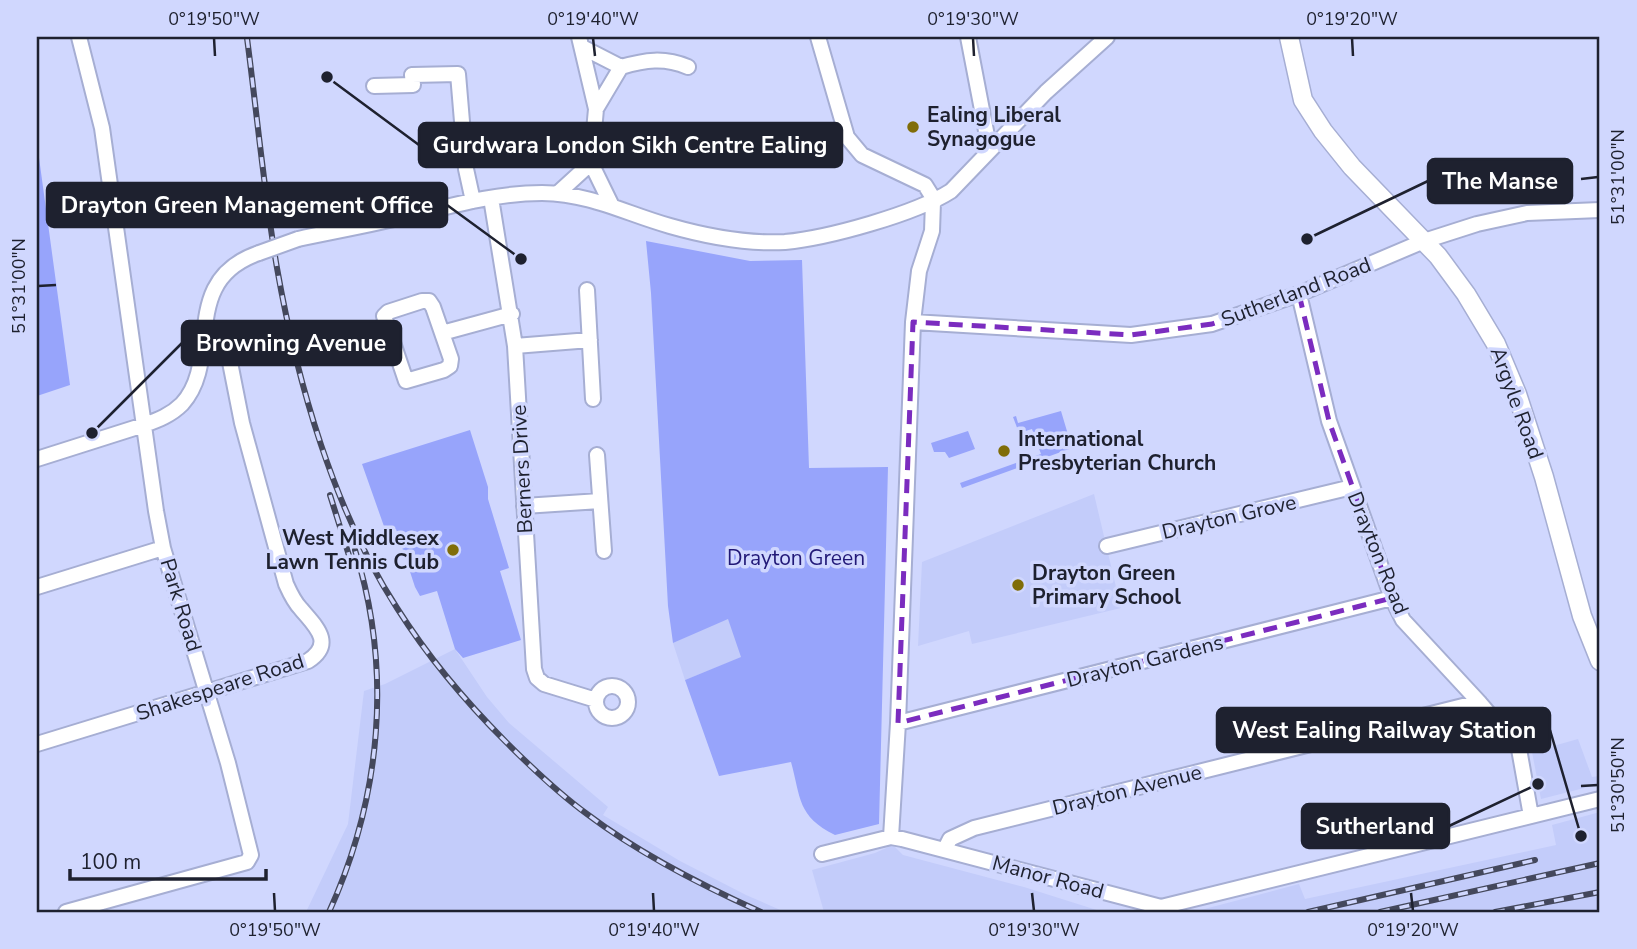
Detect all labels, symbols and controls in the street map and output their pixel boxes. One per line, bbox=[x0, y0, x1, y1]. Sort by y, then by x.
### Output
text: 0°19'50"W bbox=[168, 7, 260, 31]
text: 0°19'40"W bbox=[547, 7, 639, 31]
text: 0°19'30"W bbox=[927, 7, 1019, 31]
text: 0°19'20"W bbox=[1306, 7, 1398, 31]
place label: Ealing Liberal Synagogue bbox=[927, 101, 1061, 153]
marker: Ealing Liberal Synagogue bbox=[905, 119, 921, 135]
callout: Gurdwara London Sikh Centre Ealing bbox=[419, 123, 842, 167]
text: 51°31'00"N bbox=[1606, 129, 1630, 225]
text: Gurdwara London Sikh Centre Ealing bbox=[433, 130, 827, 161]
callout: The Manse bbox=[1428, 159, 1572, 203]
text: The Manse bbox=[1442, 166, 1558, 197]
callout: Drayton Green Management Office bbox=[47, 183, 447, 227]
text: Drayton Green Management Office bbox=[61, 190, 433, 221]
text: 51°31'00"N bbox=[7, 238, 31, 334]
street label: Sutherland Road bbox=[1217, 251, 1375, 333]
callout: Browning Avenue bbox=[182, 321, 401, 365]
text: Browning Avenue bbox=[196, 328, 386, 359]
street label: Argyle Road bbox=[1484, 343, 1550, 463]
street label: Berners Drive bbox=[505, 404, 539, 534]
place label: International Presbyterian Church bbox=[1018, 425, 1216, 477]
marker: International Presbyterian Church bbox=[996, 443, 1012, 459]
street label: Drayton Road bbox=[1341, 487, 1415, 619]
street label: Drayton Grove bbox=[1159, 488, 1299, 546]
place label: West Middlesex Lawn Tennis Club bbox=[266, 524, 440, 576]
marker: West Middlesex Lawn Tennis Club bbox=[445, 542, 461, 558]
park label: Drayton Green bbox=[727, 544, 865, 572]
street label: Park Road bbox=[154, 555, 208, 655]
place label: Drayton Green Primary School bbox=[1032, 559, 1181, 611]
marker: Drayton Green Primary School bbox=[1010, 577, 1026, 593]
street label: Drayton Gardens bbox=[1064, 628, 1226, 694]
street label: Shakespeare Road bbox=[133, 647, 307, 727]
callout: West Ealing Railway Station bbox=[1217, 708, 1550, 752]
text: West Ealing Railway Station bbox=[1232, 715, 1536, 746]
text: 51°30'50"N bbox=[1606, 737, 1630, 833]
street label: Drayton Avenue bbox=[1050, 758, 1204, 822]
callout: Sutherland bbox=[1302, 804, 1449, 848]
text: Sutherland bbox=[1316, 811, 1434, 842]
scale bar bbox=[70, 837, 266, 881]
text: 100 m bbox=[80, 848, 141, 876]
street label: Manor Road bbox=[989, 849, 1107, 905]
text: 0°19'50"W bbox=[229, 918, 321, 942]
text: 0°19'40"W bbox=[608, 918, 700, 942]
text: 0°19'30"W bbox=[988, 918, 1080, 942]
text: 0°19'20"W bbox=[1367, 918, 1459, 942]

